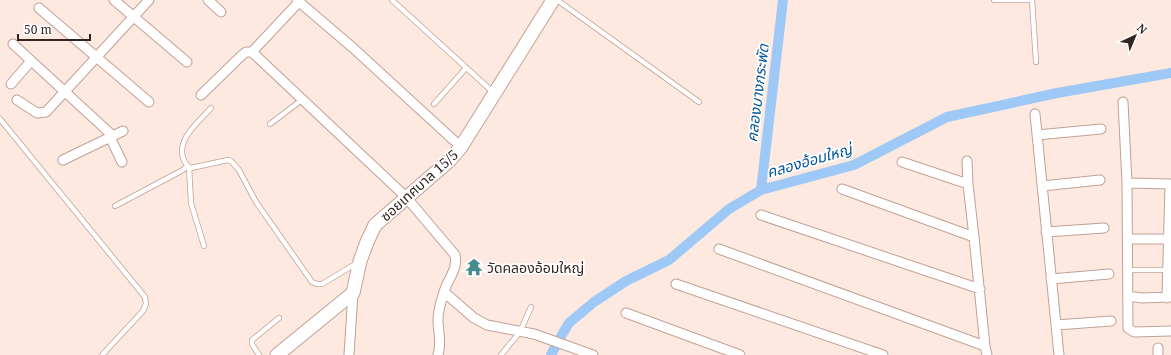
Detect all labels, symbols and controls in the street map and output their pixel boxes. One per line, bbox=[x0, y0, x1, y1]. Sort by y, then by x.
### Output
scale bar bbox=[18, 16, 90, 42]
north arrow bbox=[1115, 16, 1155, 56]
text: N bbox=[1134, 20, 1151, 37]
text: 50 m bbox=[24, 21, 52, 38]
water label: คลองบางกระพัด bbox=[741, 42, 773, 143]
water label: คลองอ้อมใหญ่ bbox=[764, 138, 856, 182]
street label: ซอยเทศบาล 15/5 bbox=[376, 145, 462, 225]
temple icon: วัดคลองอ้อมใหญ่ bbox=[464, 257, 484, 277]
place label: วัดคลองอ้อมใหญ่ bbox=[487, 258, 584, 277]

